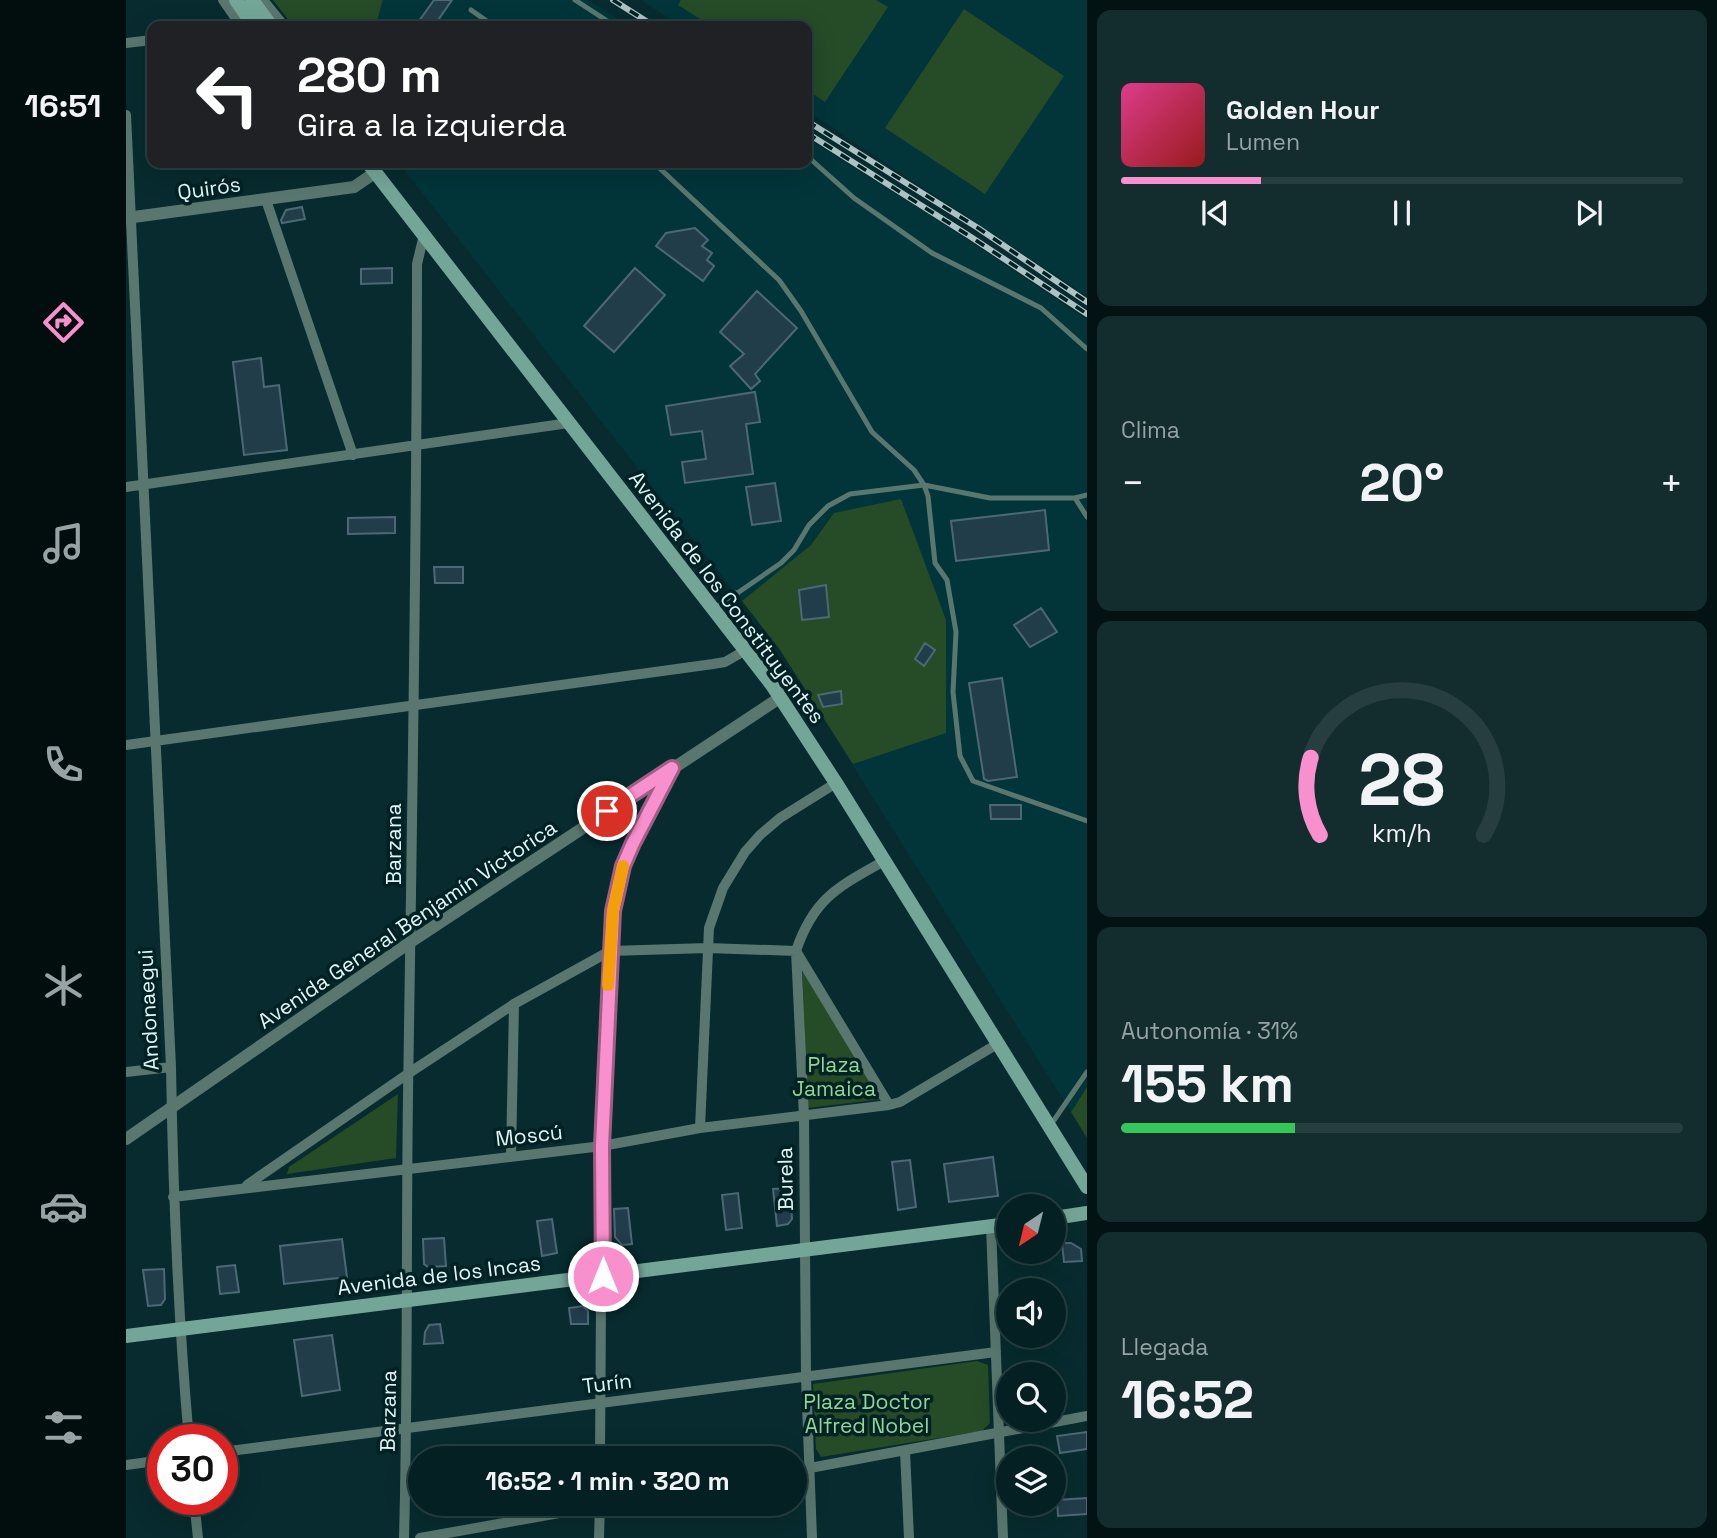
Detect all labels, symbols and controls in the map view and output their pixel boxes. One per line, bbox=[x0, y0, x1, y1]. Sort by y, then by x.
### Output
text: 280 m bbox=[297, 44, 442, 106]
icon: left bbox=[182, 49, 273, 140]
text: 16:51 bbox=[25, 86, 101, 126]
text: Golden Hour bbox=[1226, 93, 1380, 127]
text: Gira a la izquierda bbox=[297, 105, 567, 145]
text: Lumen bbox=[1226, 127, 1300, 157]
street label: Quirós bbox=[176, 170, 242, 206]
icon: previous bbox=[1196, 194, 1234, 232]
icon: pause bbox=[1383, 194, 1421, 232]
icon: next bbox=[1570, 194, 1608, 232]
icon: directions bbox=[39, 298, 88, 347]
text: Clima bbox=[1121, 415, 1180, 445]
text: 20° bbox=[1359, 450, 1445, 516]
text: − bbox=[1121, 459, 1145, 507]
text: + bbox=[1659, 459, 1683, 507]
street label: Avenida de los Constituyentes bbox=[623, 465, 831, 729]
icon: music bbox=[39, 519, 88, 568]
text: 28 bbox=[1359, 733, 1445, 826]
icon: phone bbox=[39, 740, 88, 789]
pin bbox=[577, 781, 637, 841]
icon: arrive bbox=[588, 792, 626, 830]
street label: Barzana bbox=[380, 803, 407, 885]
street label: Avenida General Benjamín Victorica bbox=[252, 814, 562, 1034]
text: km/h bbox=[1372, 817, 1432, 849]
street label: Andonaegui bbox=[131, 949, 165, 1071]
icon: climate bbox=[39, 961, 88, 1010]
text: Autonomía · 31% bbox=[1121, 1016, 1298, 1046]
park label: Plaza Jamaica bbox=[792, 1051, 876, 1102]
text: 155 km bbox=[1121, 1051, 1294, 1117]
street label: Moscú bbox=[494, 1118, 564, 1152]
street label: Burela bbox=[771, 1147, 799, 1211]
icon: car bbox=[39, 1182, 88, 1231]
north arrow bbox=[996, 1194, 1066, 1264]
map controls bbox=[996, 1194, 1066, 1516]
position arrow bbox=[566, 1239, 640, 1313]
street label: Avenida de los Incas bbox=[336, 1249, 542, 1301]
button: sound bbox=[996, 1278, 1066, 1348]
text: Llegada bbox=[1121, 1332, 1209, 1362]
button: search bbox=[996, 1362, 1066, 1432]
street label: Turín bbox=[581, 1367, 633, 1399]
text: 16:52 bbox=[1121, 1367, 1254, 1433]
street label: Barzana bbox=[374, 1370, 402, 1452]
park label: Plaza Doctor Alfred Nobel bbox=[803, 1388, 931, 1439]
icon: filters bbox=[39, 1403, 88, 1452]
speed limit sign: 30 bbox=[147, 1424, 238, 1515]
button: layers bbox=[996, 1446, 1066, 1516]
text: 16:52 · 1 min · 320 m bbox=[485, 1464, 730, 1498]

